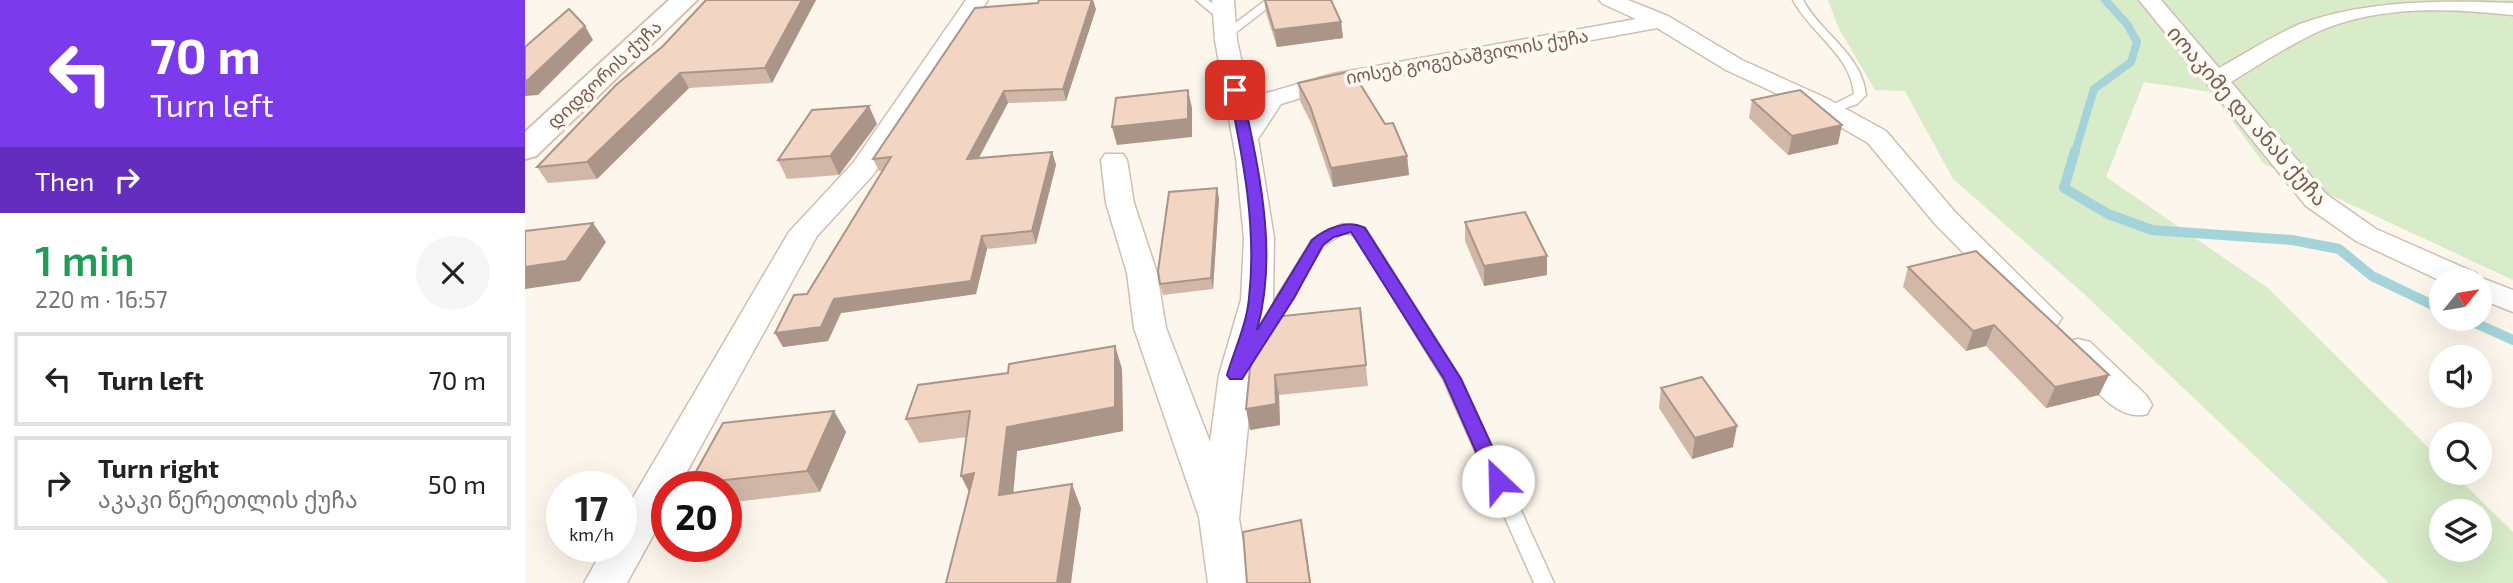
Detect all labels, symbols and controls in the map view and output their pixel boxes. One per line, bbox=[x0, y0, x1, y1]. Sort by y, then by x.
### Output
street label: დიდგორის ქუჩა bbox=[542, 15, 666, 133]
street label: იოაკიმე და ანას ქუჩა bbox=[2161, 20, 2333, 212]
street label: იოსებ გოგებაშვილის ქუჩა bbox=[1344, 24, 1590, 89]
text: 70 m bbox=[150, 25, 261, 84]
icon: left bbox=[35, 28, 126, 119]
pin bbox=[1205, 60, 1265, 120]
icon: arrive bbox=[1216, 71, 1254, 109]
text: Turn left bbox=[150, 85, 274, 123]
icon: right bbox=[108, 161, 146, 199]
text: Then bbox=[35, 165, 94, 196]
text: 1 min bbox=[35, 234, 135, 284]
button: close bbox=[416, 236, 490, 310]
north arrow bbox=[2429, 268, 2492, 331]
map controls bbox=[2429, 268, 2492, 562]
text: 220 m · 16:57 bbox=[35, 285, 168, 313]
button: sound bbox=[2429, 345, 2492, 408]
icon: left bbox=[39, 360, 77, 398]
text: Turn left bbox=[98, 364, 204, 395]
text: 70 m bbox=[428, 364, 486, 395]
button: search bbox=[2429, 422, 2492, 485]
position arrow bbox=[1461, 444, 1535, 518]
text: Turn right bbox=[98, 452, 219, 483]
icon: right bbox=[39, 464, 77, 502]
text: 50 m bbox=[428, 468, 486, 499]
speed limit sign: 20 bbox=[651, 471, 742, 562]
text: აკაკი წერეთლის ქუჩა bbox=[98, 485, 358, 513]
text: 17 bbox=[575, 486, 608, 528]
button: layers bbox=[2429, 499, 2492, 562]
text: km/h bbox=[569, 523, 614, 545]

